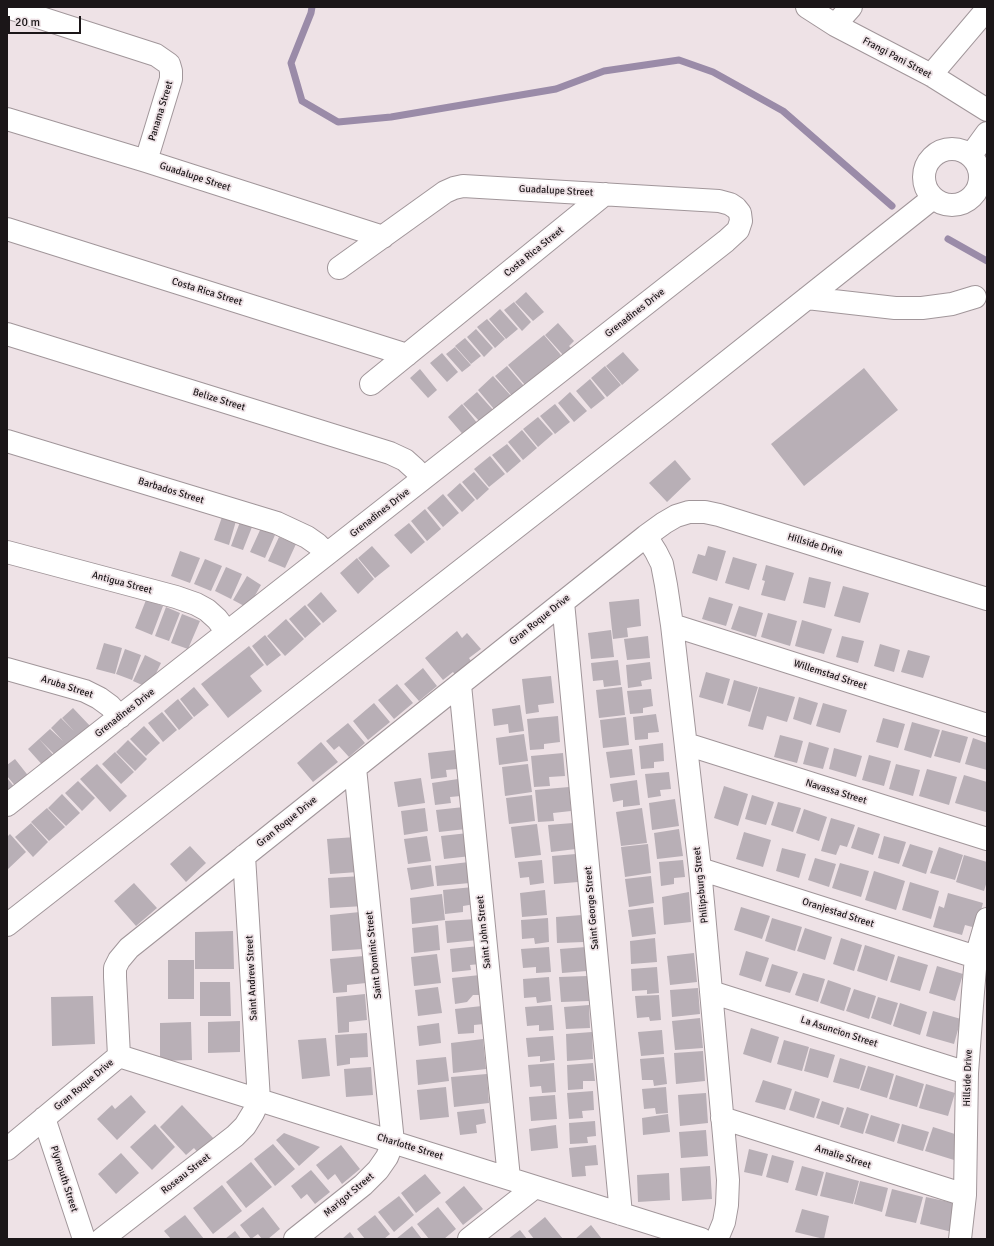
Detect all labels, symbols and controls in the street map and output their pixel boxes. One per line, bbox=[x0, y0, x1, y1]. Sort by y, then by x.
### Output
scale bar bbox=[10, 8, 83, 34]
text: 20 m bbox=[15, 15, 40, 30]
street label: Frangi Pani Street bbox=[861, 35, 933, 81]
street label: Panama Street bbox=[146, 79, 176, 143]
street label: Guadalupe Street bbox=[158, 160, 232, 194]
street label: Guadalupe Street bbox=[519, 183, 593, 199]
street label: Costa Rica Street bbox=[502, 224, 566, 280]
street label: Costa Rica Street bbox=[170, 276, 244, 308]
street label: Grenadines Drive bbox=[603, 286, 667, 340]
street label: Belize Street bbox=[191, 386, 247, 414]
street label: Barbados Street bbox=[137, 475, 205, 507]
street label: Grenadines Drive bbox=[348, 486, 412, 540]
street label: Hillside Drive bbox=[786, 531, 844, 559]
street label: Antigua Street bbox=[91, 569, 153, 597]
street label: Gran Roque Drive bbox=[507, 592, 573, 648]
street label: Willemstad Street bbox=[792, 658, 868, 692]
street label: Aruba Street bbox=[40, 673, 94, 701]
street label: Grenadines Drive bbox=[93, 686, 157, 740]
street label: Navassa Street bbox=[804, 777, 868, 807]
street label: Gran Roque Drive bbox=[254, 794, 320, 850]
street label: Philipsburg Street bbox=[691, 846, 711, 924]
street label: Saint George Street bbox=[582, 866, 602, 950]
street label: Saint John Street bbox=[474, 895, 494, 969]
street label: Oranjestad Street bbox=[801, 896, 875, 930]
street label: Saint Dominic Street bbox=[363, 911, 385, 999]
street label: Saint Andrew Street bbox=[244, 935, 260, 1021]
street label: La Asuncion Street bbox=[799, 1014, 879, 1050]
street label: Hillside Drive bbox=[961, 1049, 975, 1107]
street label: Gran Roque Drive bbox=[52, 1057, 116, 1113]
street label: Charlotte Street bbox=[376, 1131, 444, 1163]
street label: Amalie Street bbox=[814, 1142, 872, 1172]
street label: Plymouth Street bbox=[48, 1144, 80, 1214]
street label: Roseau Street bbox=[159, 1151, 213, 1197]
street label: Marigot Street bbox=[321, 1171, 377, 1219]

